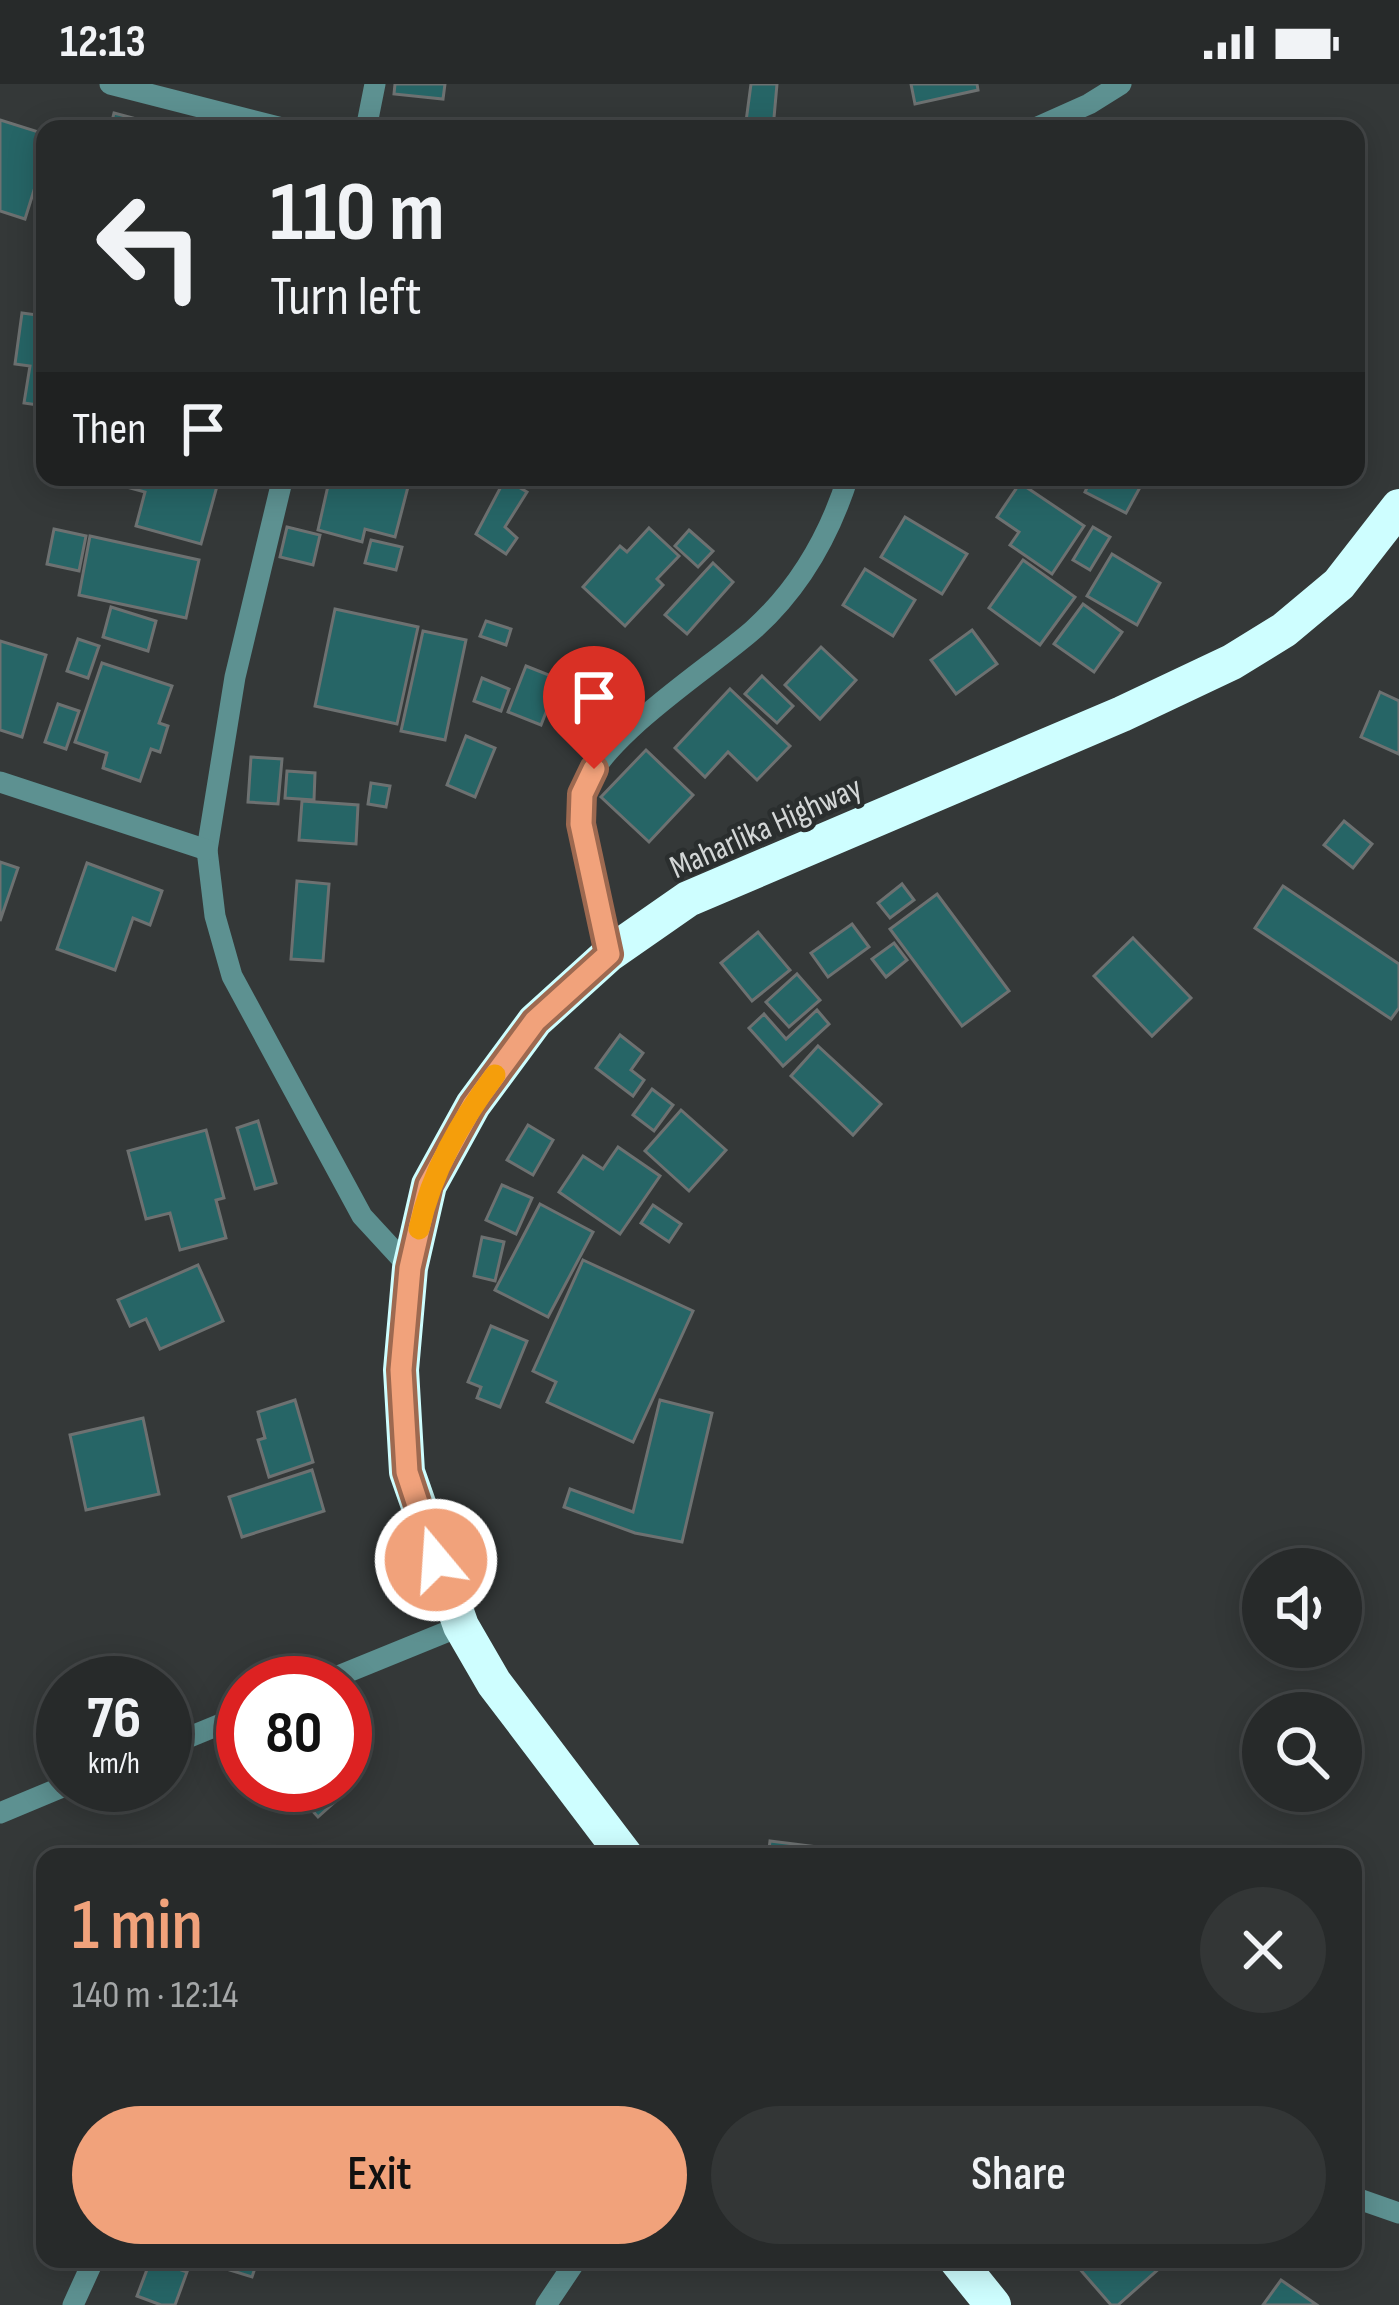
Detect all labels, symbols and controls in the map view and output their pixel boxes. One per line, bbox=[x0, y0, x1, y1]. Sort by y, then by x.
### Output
text: 12:13 bbox=[60, 15, 146, 70]
text: 110 m bbox=[270, 163, 445, 264]
icon: left bbox=[72, 168, 228, 324]
text: Turn left bbox=[270, 265, 422, 330]
icon: arrive bbox=[170, 396, 236, 462]
text: Then bbox=[72, 402, 146, 457]
pin bbox=[543, 646, 645, 769]
icon: arrive bbox=[561, 664, 627, 730]
street label: Maharlika Highway bbox=[664, 768, 868, 888]
position arrow bbox=[373, 1497, 499, 1623]
map controls bbox=[1242, 1548, 1362, 1812]
button: sound bbox=[1242, 1548, 1362, 1668]
speed limit sign: 80 bbox=[216, 1656, 372, 1812]
text: 76 bbox=[87, 1683, 141, 1755]
button: search bbox=[1242, 1692, 1362, 1812]
text: km/h bbox=[88, 1746, 140, 1782]
text: 1 min bbox=[72, 1883, 203, 1970]
button: close bbox=[1200, 1887, 1326, 2013]
text: 140 m · 12:14 bbox=[72, 1972, 238, 2019]
button: Exit bbox=[72, 2106, 687, 2244]
button: Share bbox=[711, 2106, 1326, 2244]

